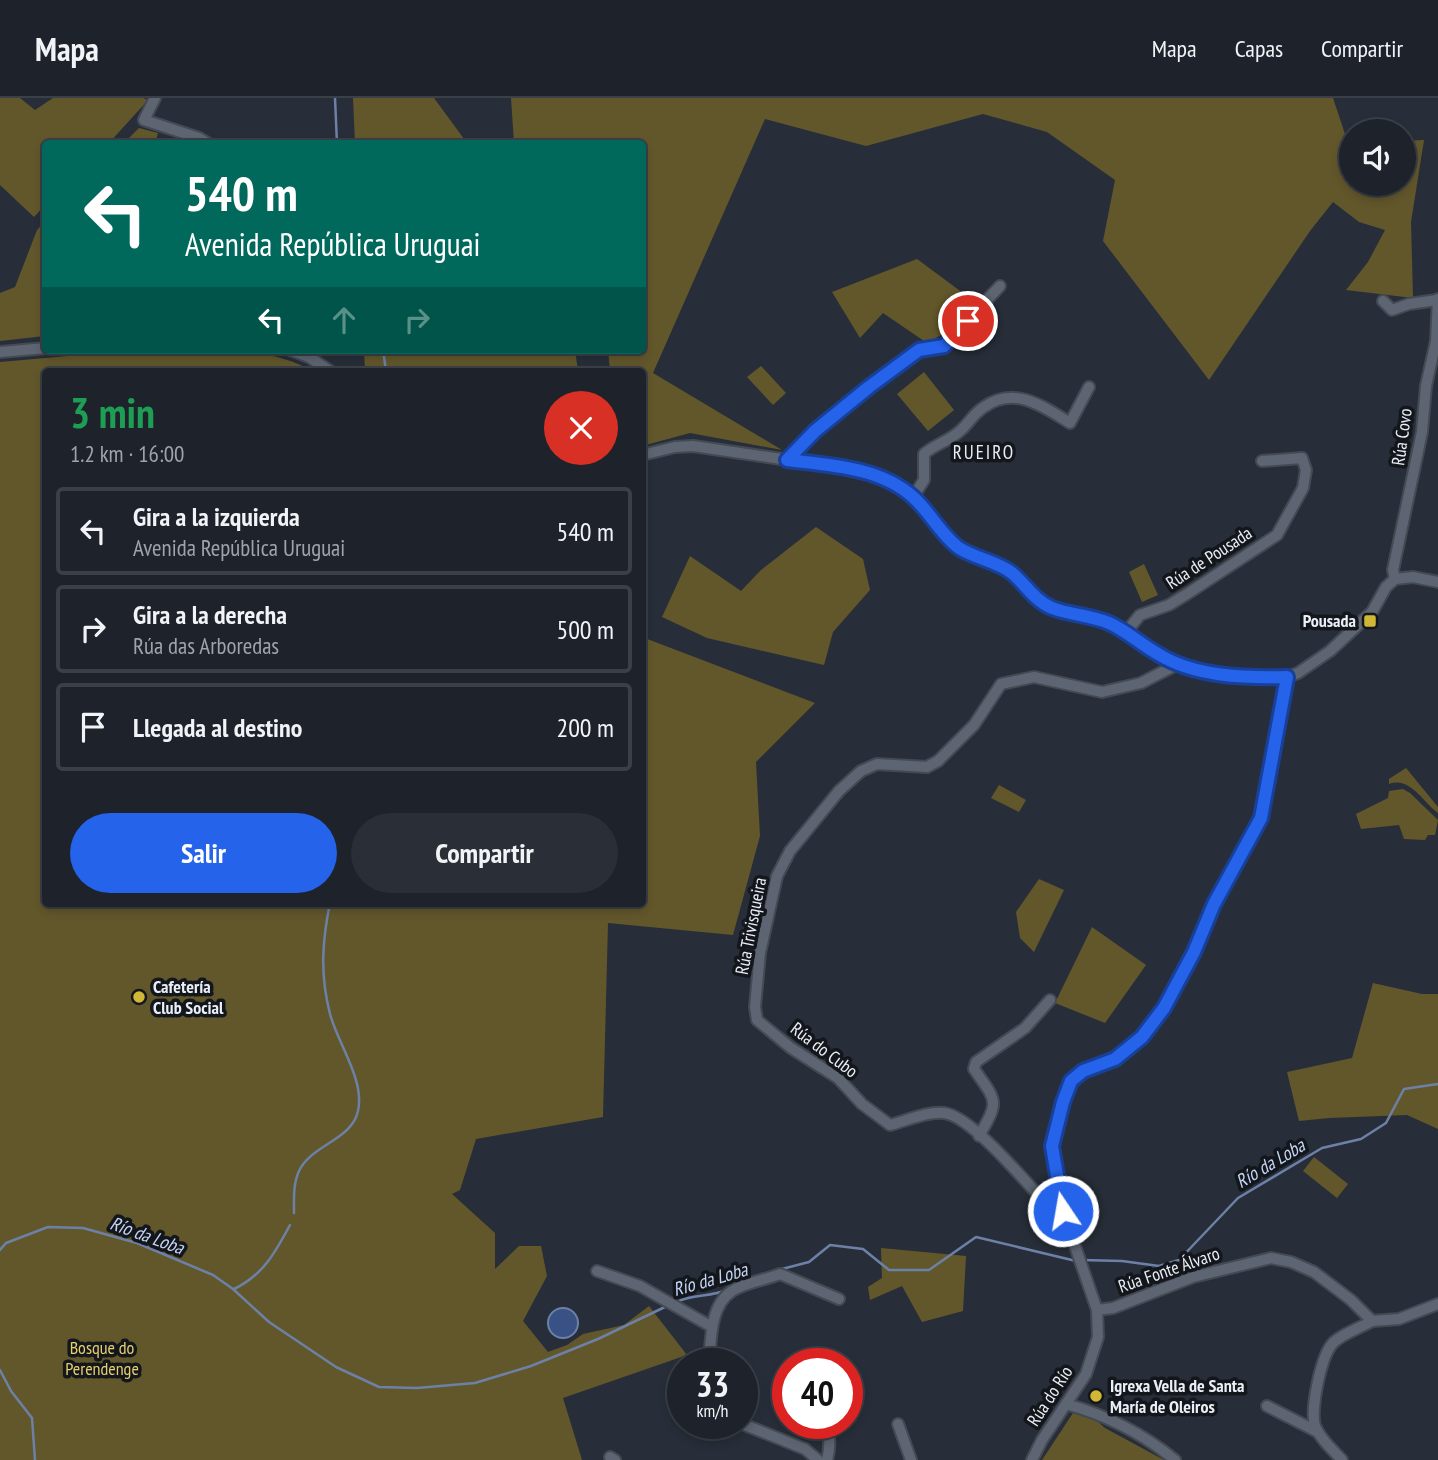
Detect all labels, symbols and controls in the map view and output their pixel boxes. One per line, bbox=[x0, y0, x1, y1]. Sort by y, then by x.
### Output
text: Mapa bbox=[35, 27, 99, 70]
text: Mapa bbox=[1152, 33, 1197, 64]
text: Capas bbox=[1235, 33, 1283, 64]
text: Compartir bbox=[1321, 33, 1403, 64]
map controls bbox=[1339, 119, 1416, 196]
button: sound bbox=[1339, 119, 1416, 196]
text: 540 m bbox=[185, 161, 298, 225]
icon: left bbox=[70, 168, 161, 259]
text: Avenida República Uruguai bbox=[185, 223, 480, 265]
pin bbox=[938, 291, 998, 351]
icon: left bbox=[252, 301, 290, 339]
icon: ahead bbox=[325, 301, 363, 339]
icon: right bbox=[398, 301, 436, 339]
icon: arrive bbox=[949, 302, 987, 340]
text: 3 min bbox=[70, 385, 155, 440]
button: close bbox=[544, 391, 618, 465]
street label: Rúa Covo bbox=[1386, 407, 1417, 467]
text: 1.2 km · 16:00 bbox=[70, 439, 184, 468]
district label: RUEIRO bbox=[953, 440, 1015, 464]
text: Gira a la izquierda bbox=[133, 500, 300, 533]
icon: left bbox=[74, 512, 112, 550]
text: 540 m bbox=[556, 515, 614, 548]
street label: Rúa de Pousada bbox=[1161, 521, 1256, 594]
text: Avenida República Uruguai bbox=[133, 533, 345, 562]
text: Gira a la derecha bbox=[133, 598, 287, 631]
place label: Pousada bbox=[1303, 609, 1356, 632]
icon: right bbox=[74, 610, 112, 648]
text: 500 m bbox=[556, 613, 614, 646]
marker: Pousada bbox=[1362, 613, 1378, 629]
text: Rúa das Arboredas bbox=[133, 631, 279, 660]
icon: arrive bbox=[74, 708, 112, 746]
text: Llegada al destino bbox=[133, 711, 302, 744]
text: 200 m bbox=[556, 711, 614, 744]
button: Salir bbox=[70, 813, 337, 893]
button: Compartir bbox=[351, 813, 618, 893]
street label: Rúa Trivisqueira bbox=[730, 875, 771, 976]
place label: Cafetería Club Social bbox=[153, 975, 224, 1019]
marker: Cafetería Club Social bbox=[131, 989, 147, 1005]
street label: Rúa do Cubo bbox=[786, 1017, 863, 1082]
water label: Río da Loba bbox=[1231, 1132, 1310, 1193]
position arrow bbox=[1026, 1174, 1100, 1248]
water label: Río da Loba bbox=[107, 1211, 188, 1260]
street label: Rúa Fonte Álvaro bbox=[1115, 1241, 1223, 1298]
water label: Río da Loba bbox=[670, 1257, 751, 1301]
park label: Bosque do Perendenge bbox=[65, 1336, 139, 1380]
speed limit sign: 40 bbox=[772, 1348, 863, 1439]
text: 33 bbox=[696, 1361, 729, 1407]
street label: Rúa do Río bbox=[1022, 1361, 1078, 1430]
place label: Igrexa Vella de Santa María de Oleiros bbox=[1110, 1374, 1245, 1418]
marker: Igrexa Vella de Santa María de Oleiros bbox=[1088, 1388, 1104, 1404]
text: km/h bbox=[697, 1399, 728, 1422]

